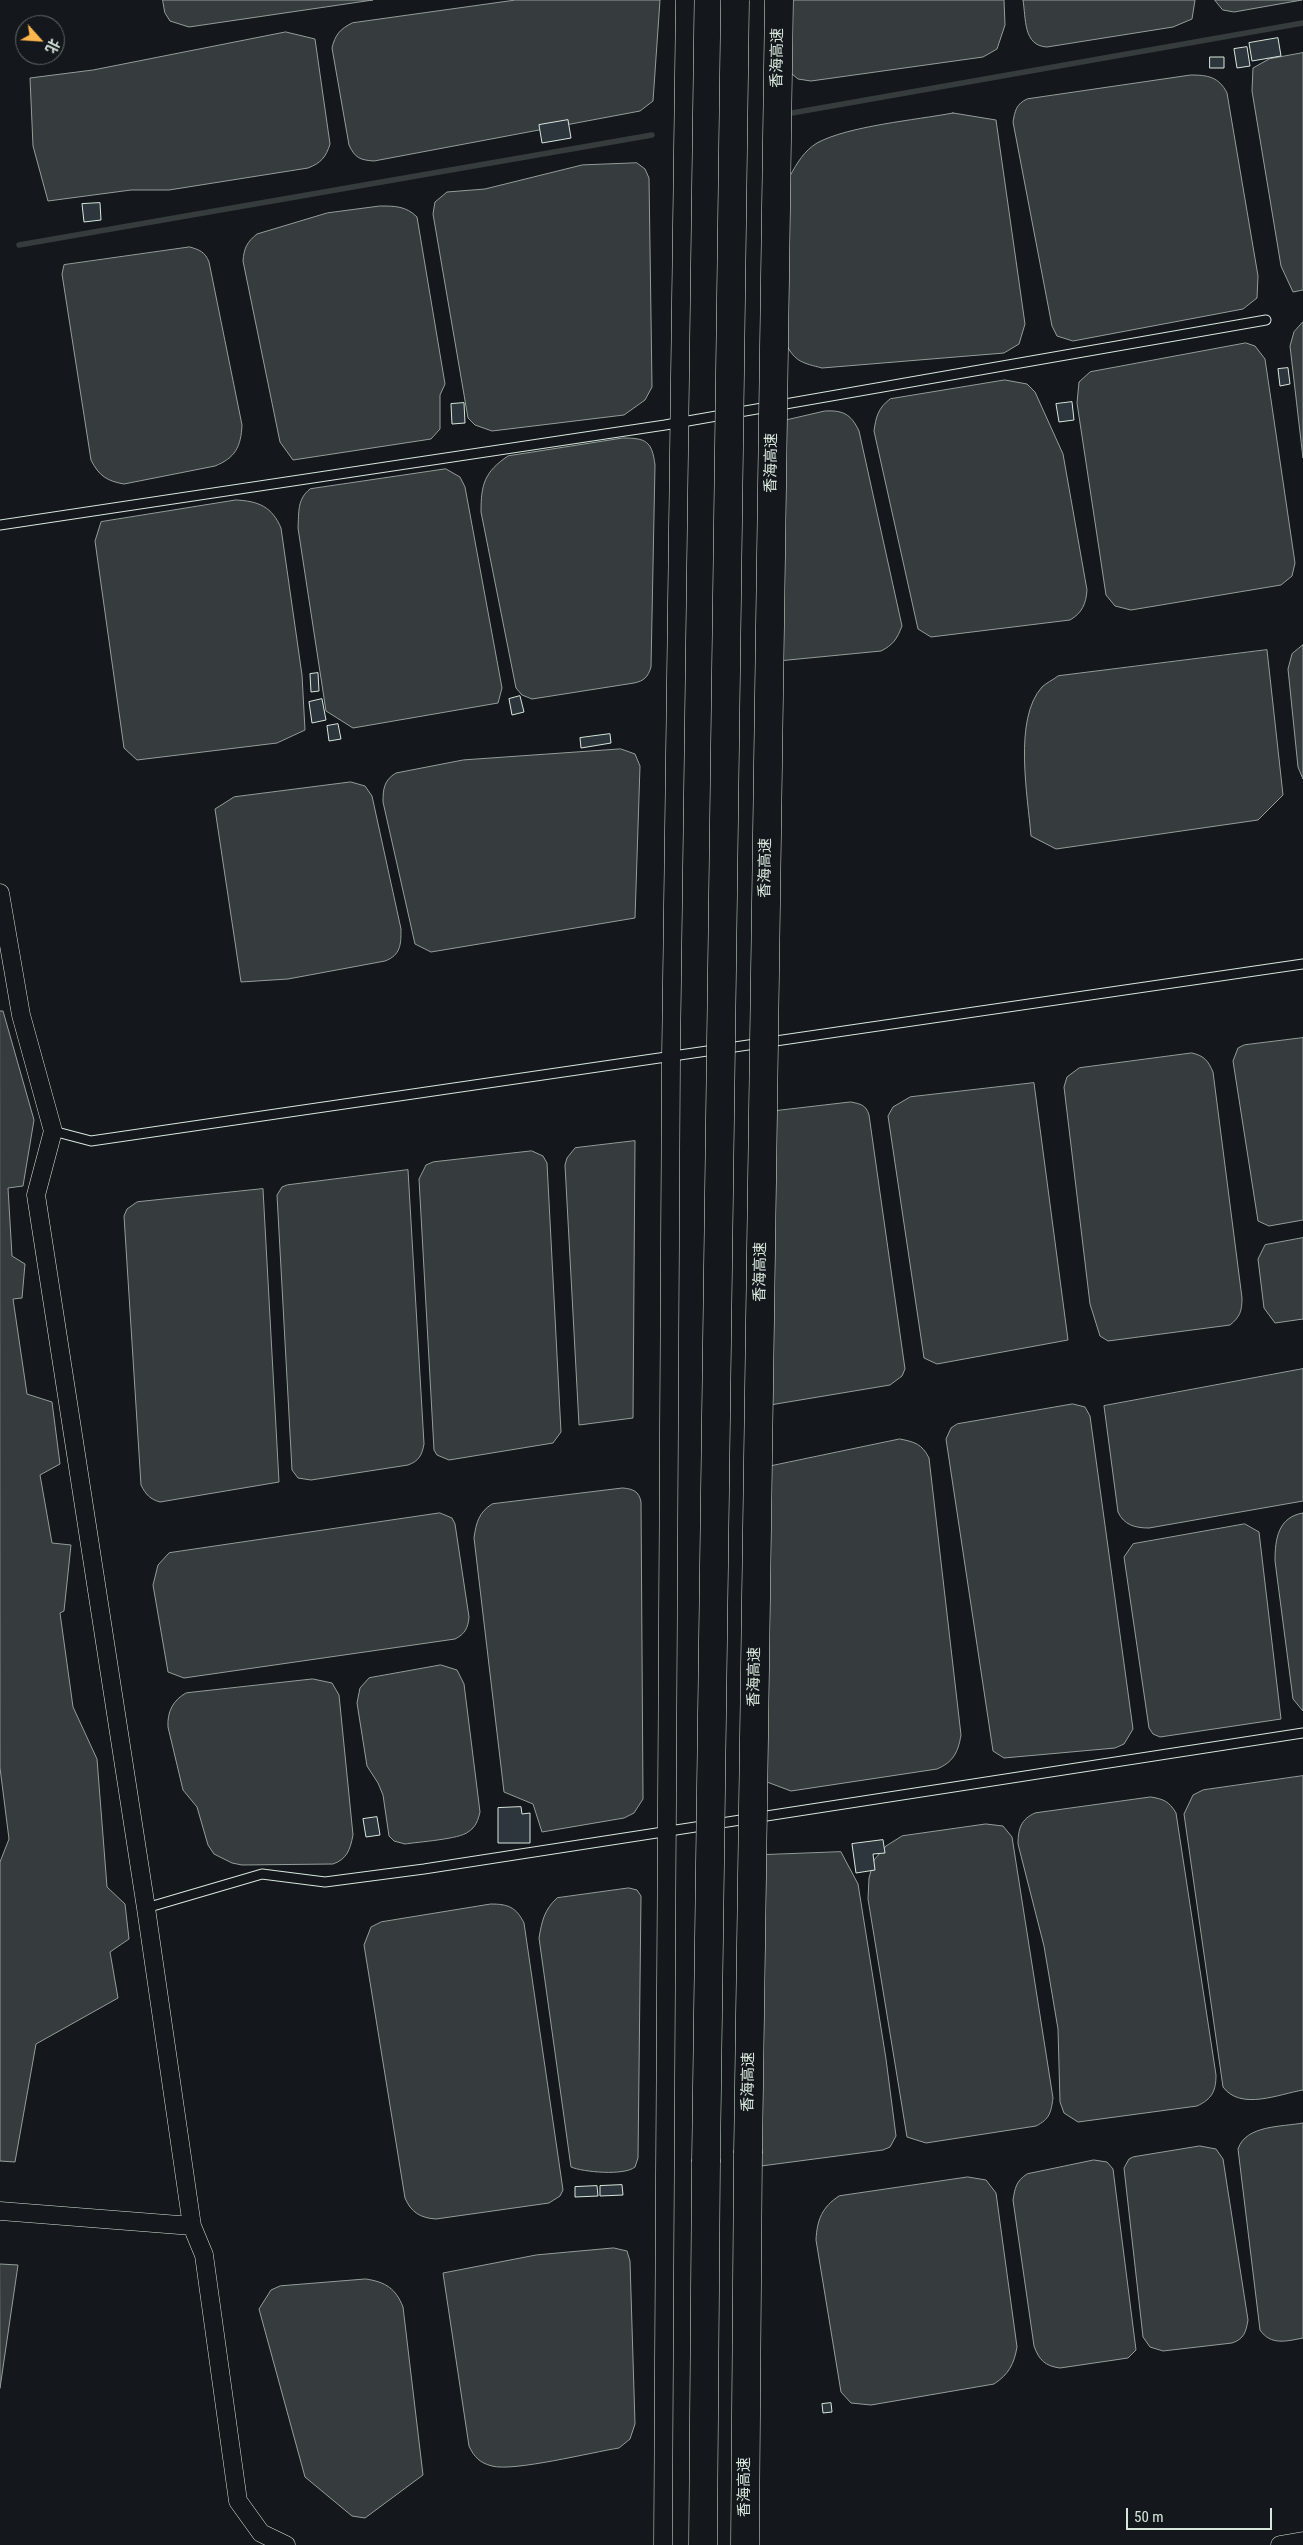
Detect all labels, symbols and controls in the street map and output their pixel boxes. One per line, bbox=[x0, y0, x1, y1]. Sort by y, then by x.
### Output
north arrow bbox=[15, 15, 65, 65]
street label: 香海高速 bbox=[768, 28, 788, 88]
text: 北 bbox=[42, 36, 63, 56]
street label: 香海高速 bbox=[762, 433, 782, 493]
street label: 香海高速 bbox=[756, 838, 776, 898]
street label: 香海高速 bbox=[751, 1242, 771, 1302]
street label: 香海高速 bbox=[745, 1647, 765, 1707]
street label: 香海高速 bbox=[739, 2052, 759, 2112]
street label: 香海高速 bbox=[736, 2457, 754, 2517]
scale bar bbox=[1128, 2498, 1274, 2530]
text: 50 m bbox=[1134, 2508, 1164, 2526]

